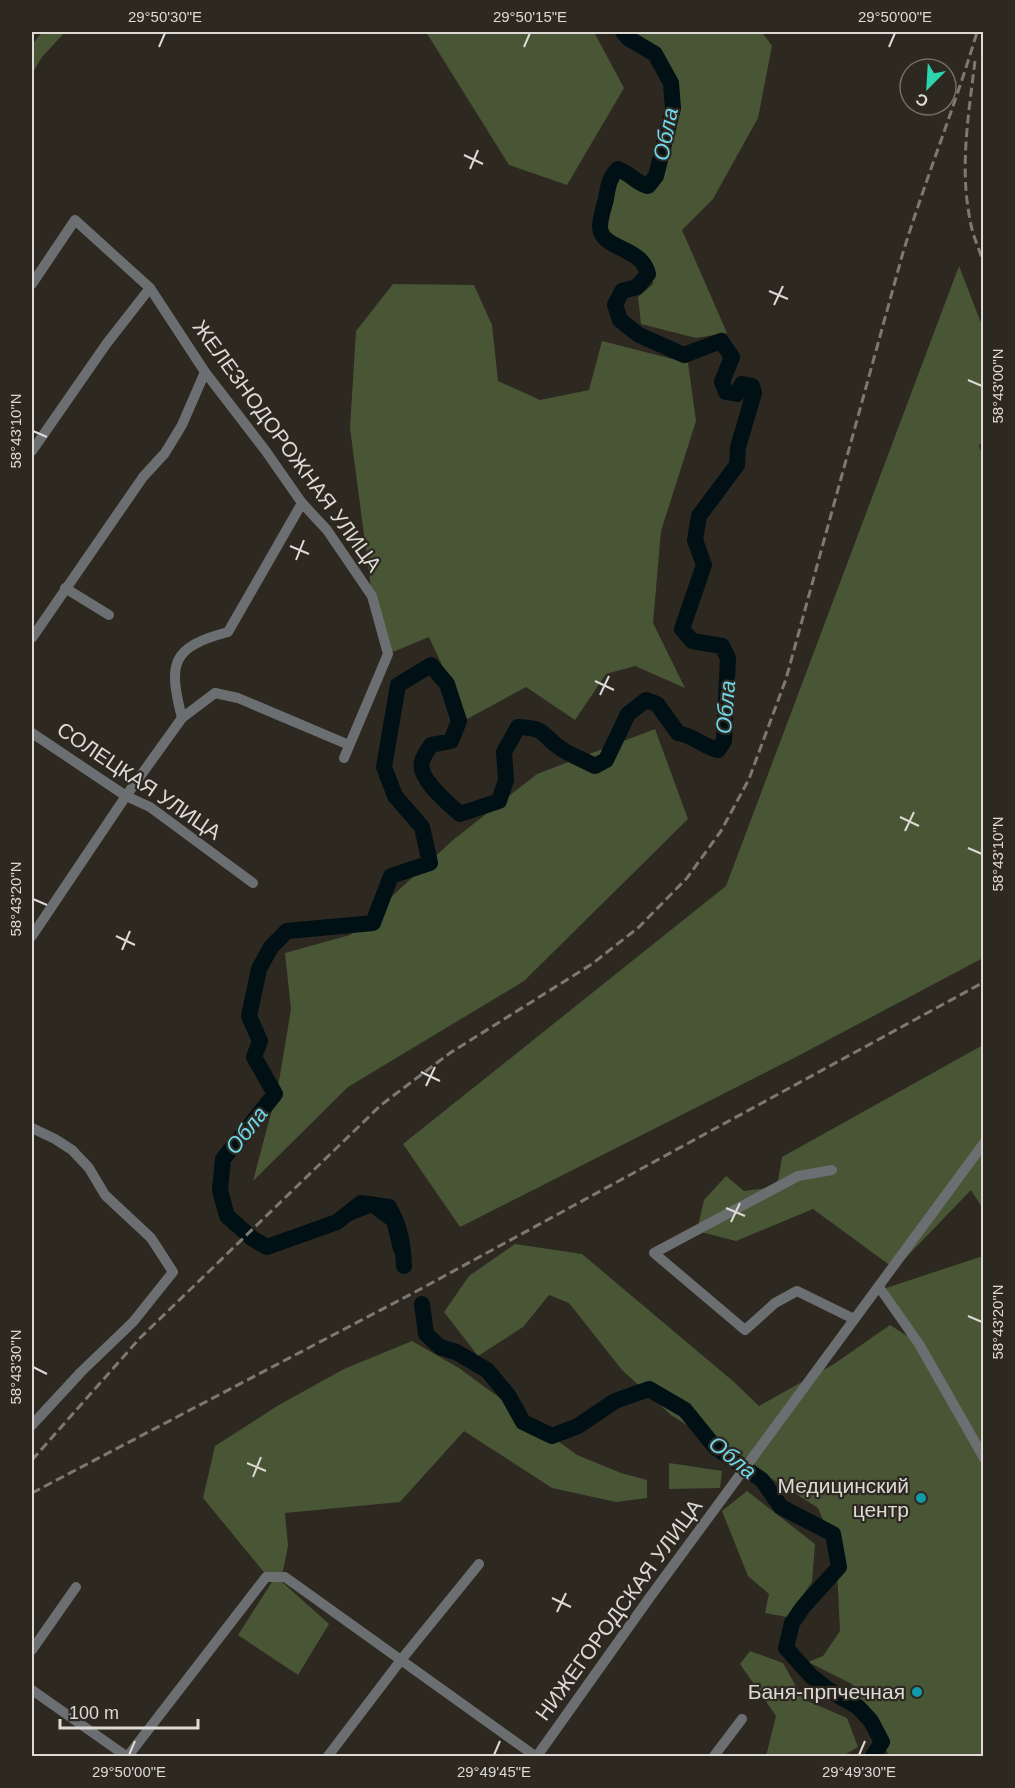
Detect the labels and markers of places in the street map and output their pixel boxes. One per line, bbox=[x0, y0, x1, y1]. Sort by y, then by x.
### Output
place label: Медицинский центр bbox=[778, 1474, 909, 1521]
marker: Медицинский центр bbox=[914, 1491, 928, 1505]
place label: Баня-прпчечная bbox=[748, 1680, 905, 1703]
marker: Баня-прпчечная bbox=[910, 1685, 924, 1699]

